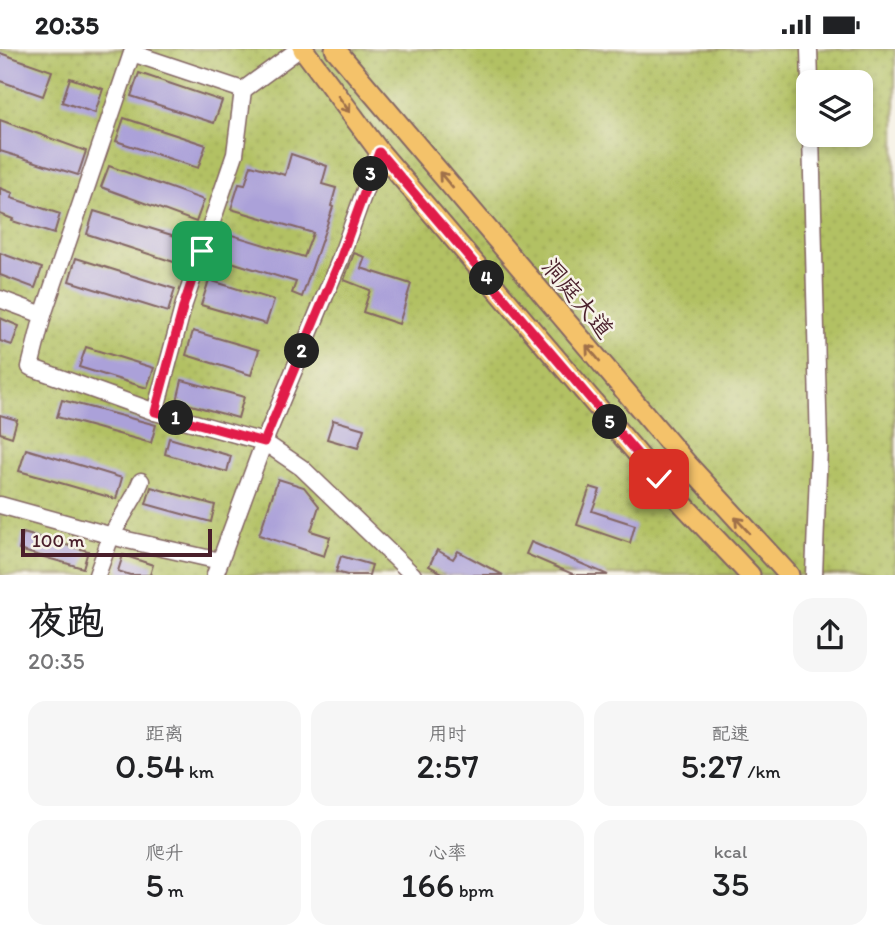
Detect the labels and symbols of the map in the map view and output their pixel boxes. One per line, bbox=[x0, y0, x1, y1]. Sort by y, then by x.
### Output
one-way arrow bbox=[336, 94, 351, 113]
pin: 3 bbox=[354, 157, 388, 191]
one-way arrow bbox=[438, 171, 454, 189]
pin bbox=[172, 221, 232, 281]
street label: 洞庭大道 bbox=[536, 252, 620, 344]
pin: 4 bbox=[470, 261, 504, 295]
pin: 2 bbox=[284, 333, 320, 369]
one-way arrow bbox=[585, 345, 601, 363]
pin: 1 bbox=[158, 401, 194, 435]
pin: 5 bbox=[592, 405, 628, 439]
pin bbox=[629, 449, 689, 509]
one-way arrow bbox=[734, 517, 751, 534]
scale bar bbox=[21, 526, 212, 558]

